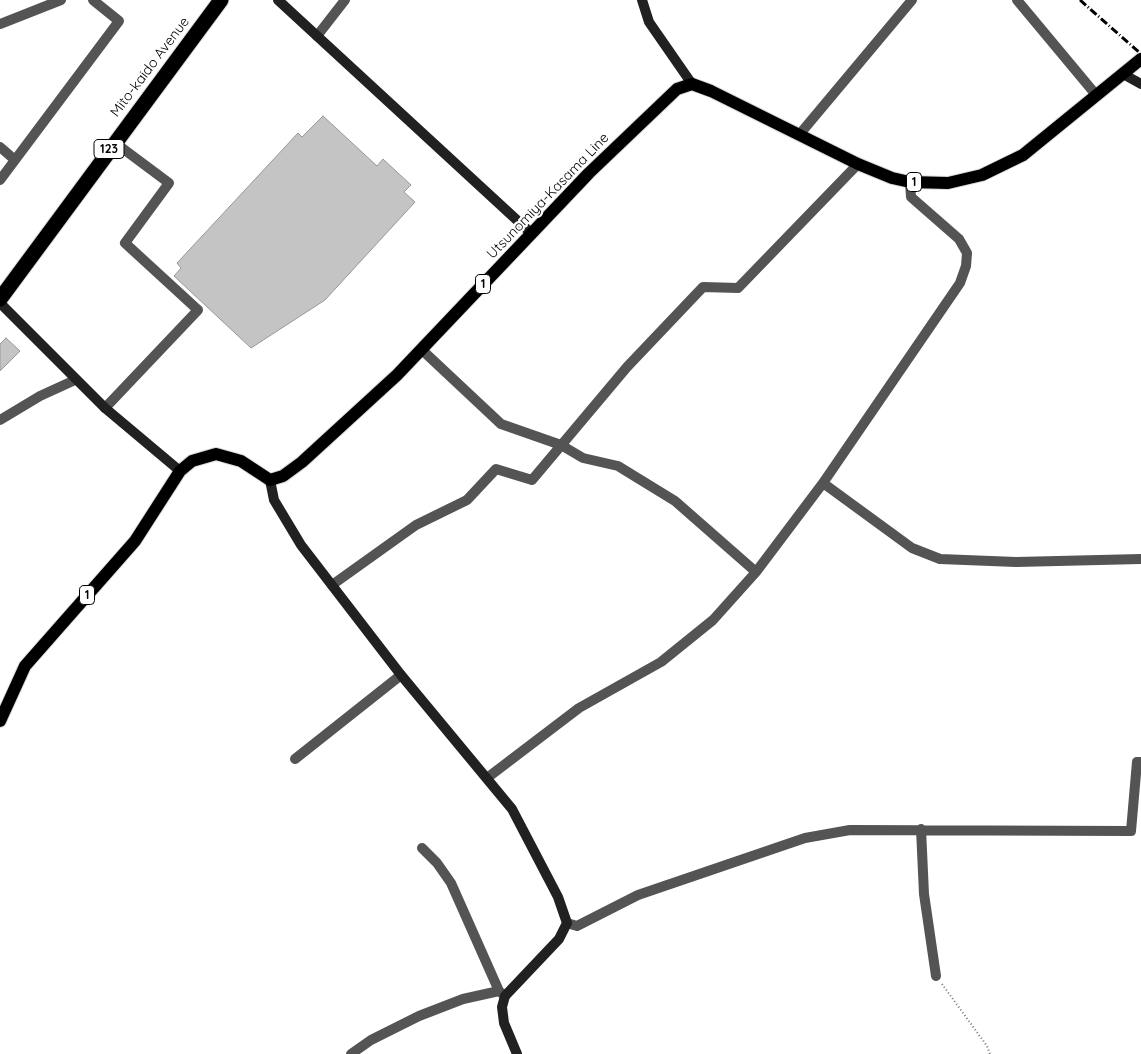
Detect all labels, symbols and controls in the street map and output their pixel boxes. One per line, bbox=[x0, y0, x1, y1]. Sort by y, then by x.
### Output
street label: Mito-kaido Avenue bbox=[107, 14, 193, 120]
street label: Utsunomiya-Kasama Line bbox=[483, 130, 613, 262]
road number: 123 bbox=[94, 140, 124, 158]
road number: 1 bbox=[906, 172, 922, 192]
road number: 1 bbox=[476, 274, 490, 294]
road number: 1 bbox=[80, 586, 94, 604]

